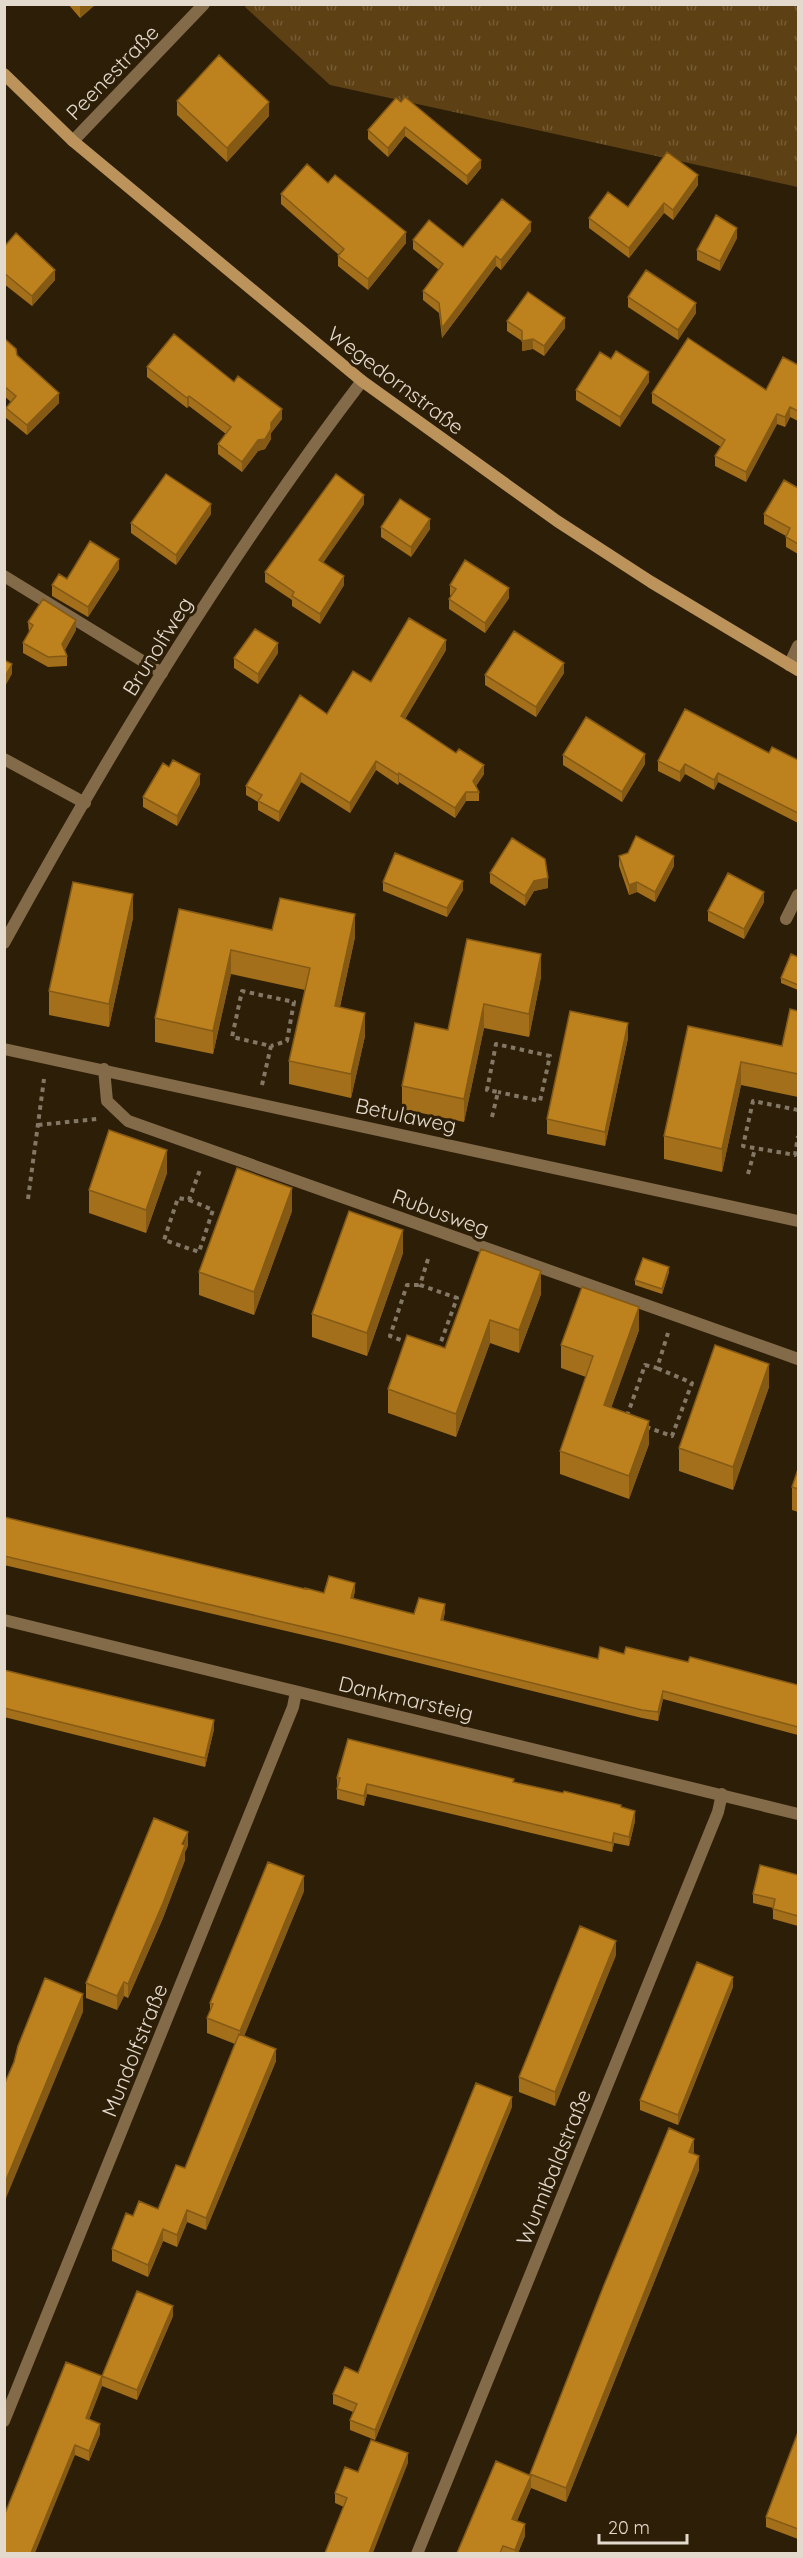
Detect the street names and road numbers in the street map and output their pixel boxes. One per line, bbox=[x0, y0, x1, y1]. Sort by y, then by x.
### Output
street label: Peenestraße bbox=[60, 19, 164, 125]
street label: Wegedornstraße bbox=[323, 320, 469, 440]
street label: Brunolfweg bbox=[116, 592, 198, 700]
street label: Betulaweg bbox=[353, 1092, 459, 1138]
street label: Rubusweg bbox=[389, 1183, 493, 1241]
street label: Dankmarsteig bbox=[336, 1670, 476, 1726]
street label: Mundolfstraße bbox=[95, 1980, 173, 2120]
street label: Wunnibaldstraße bbox=[510, 2085, 596, 2249]

